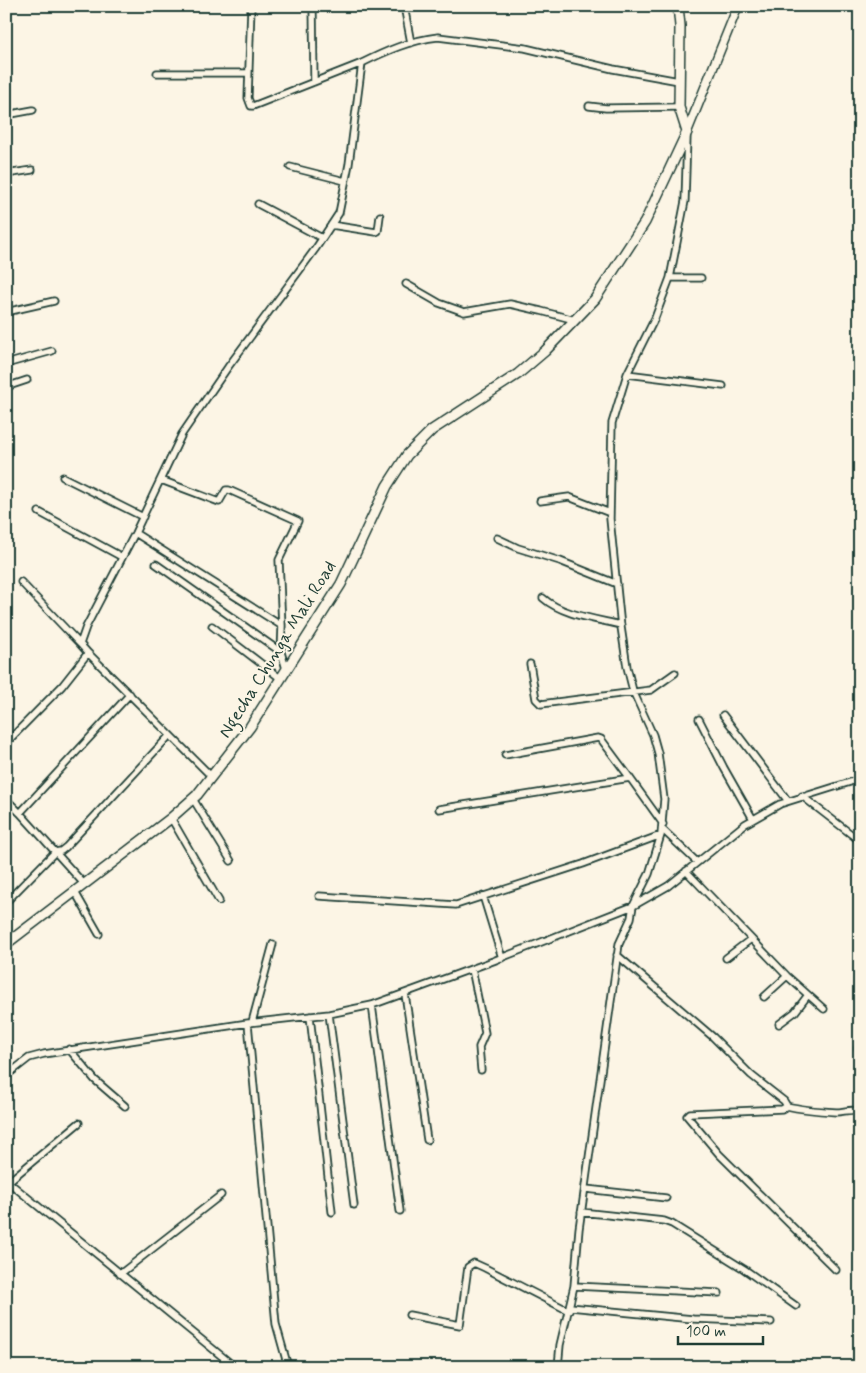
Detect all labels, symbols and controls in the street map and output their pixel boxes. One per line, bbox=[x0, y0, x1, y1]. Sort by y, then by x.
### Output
street label: Ngecha Chunga Mali Road bbox=[213, 556, 344, 744]
scale bar bbox=[678, 1313, 764, 1345]
text: 100 m bbox=[686, 1322, 726, 1342]

